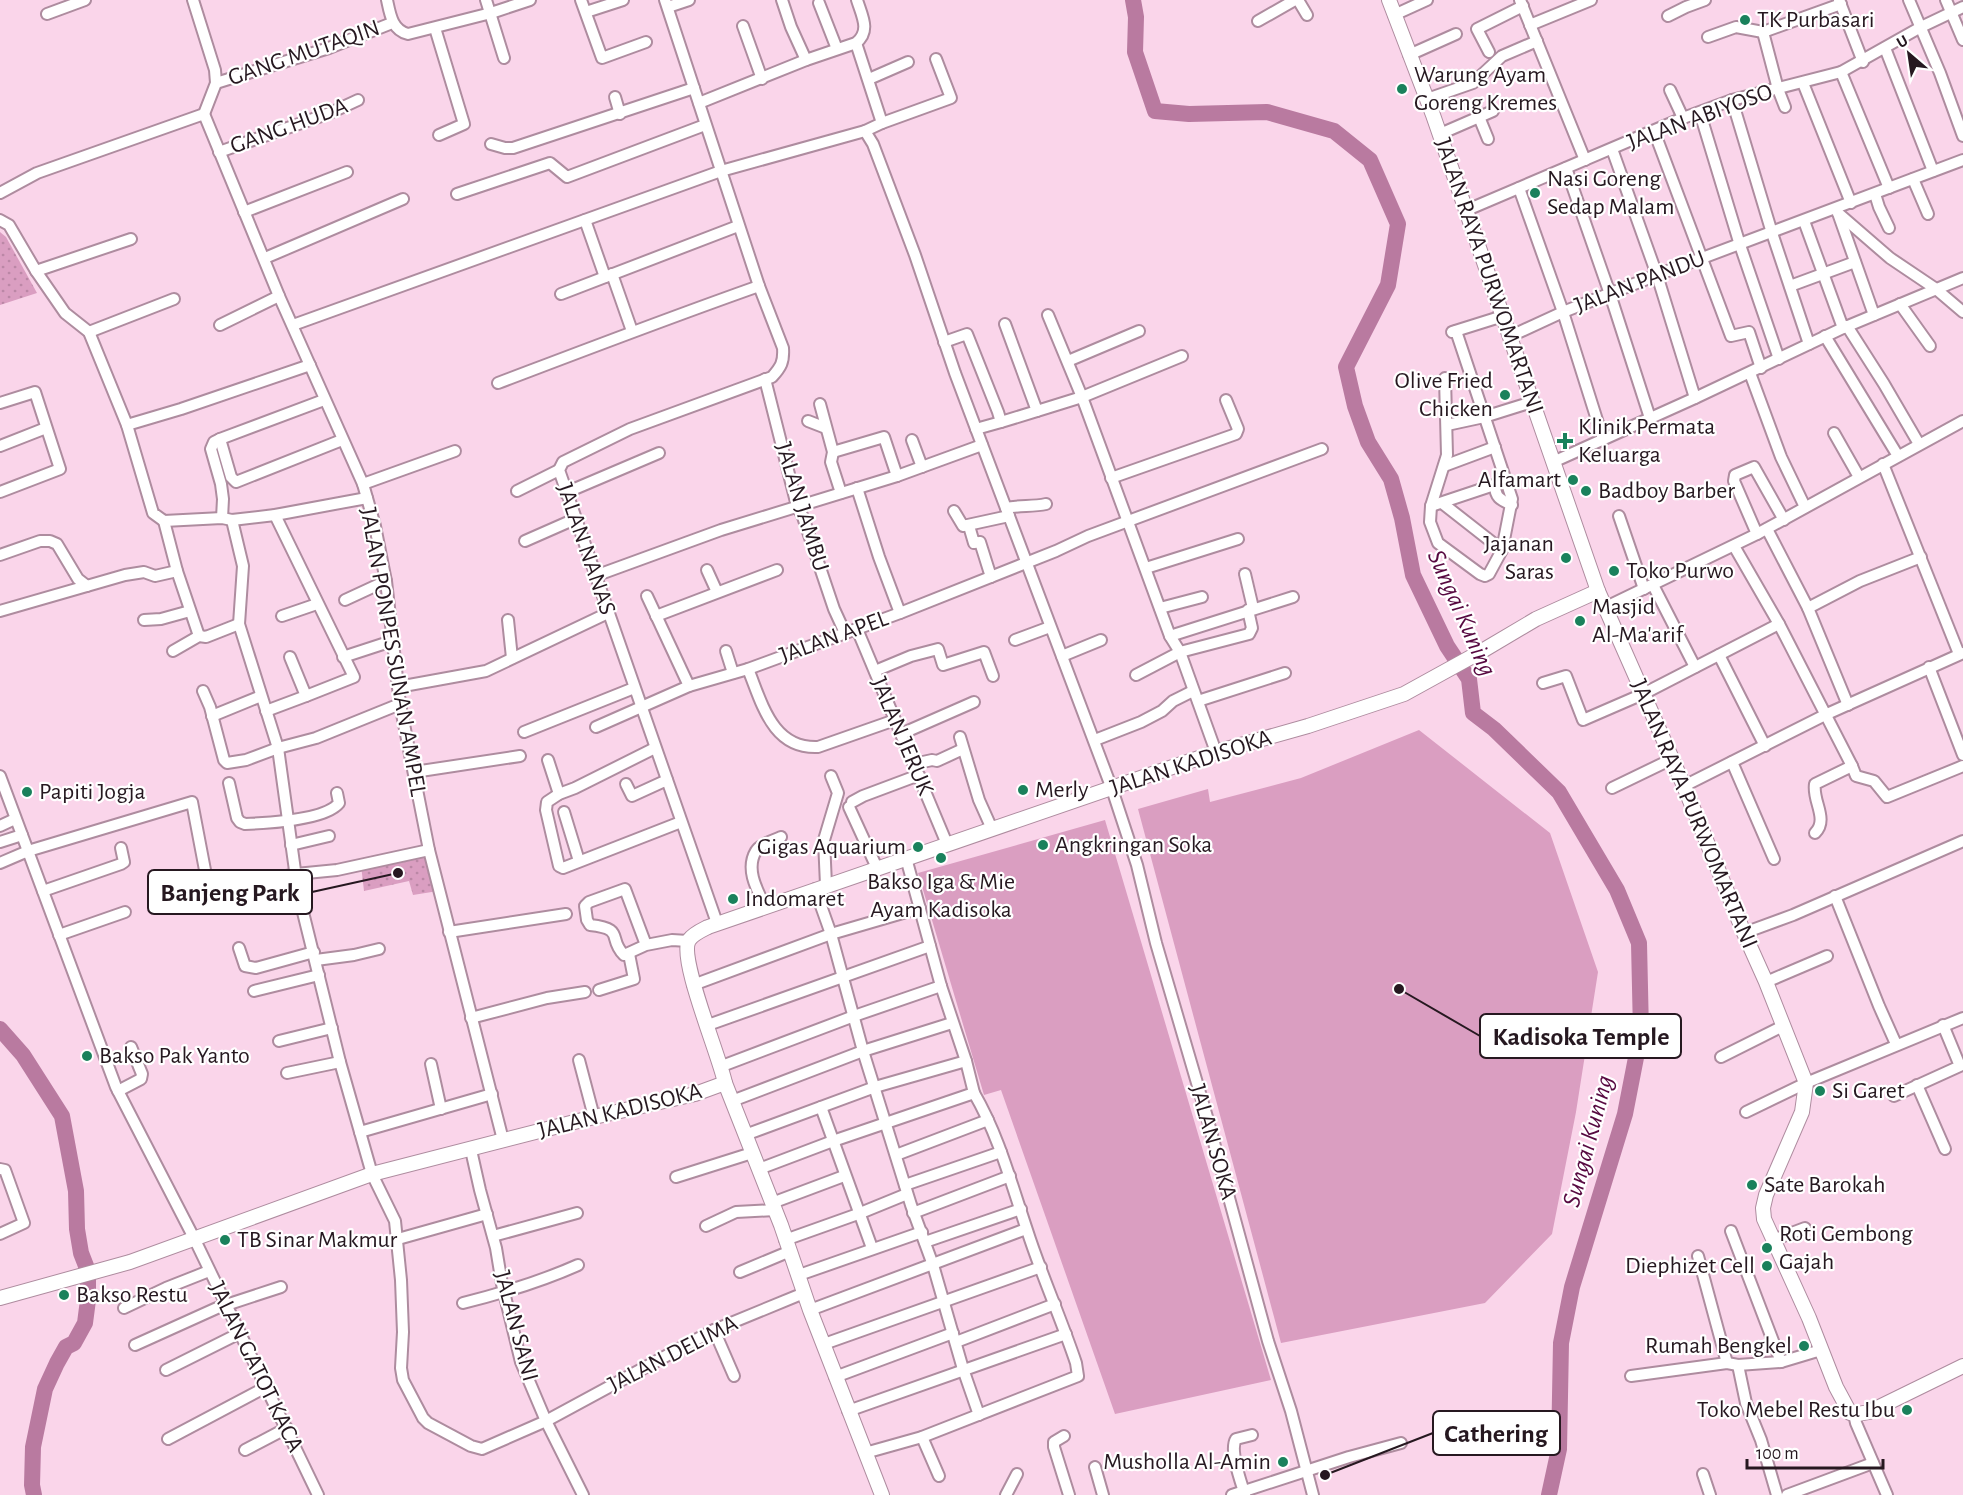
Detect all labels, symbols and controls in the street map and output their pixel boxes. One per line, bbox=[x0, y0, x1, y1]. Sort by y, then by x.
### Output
place label: TK Purbasari bbox=[1757, 8, 1874, 32]
marker: TK Purbasari bbox=[1738, 13, 1752, 27]
street label: GANG MUTAQIN bbox=[225, 16, 383, 90]
north arrow bbox=[1879, 24, 1939, 84]
text: U bbox=[1894, 32, 1911, 51]
place label: Warung Ayam Goreng Kremes bbox=[1414, 63, 1557, 115]
street label: JALAN ABIYOSO bbox=[1624, 80, 1776, 154]
marker: Warung Ayam Goreng Kremes bbox=[1395, 82, 1409, 96]
street label: GANG HUDA bbox=[227, 94, 351, 158]
street label: JALAN RAYA PURWOMARTANI bbox=[1430, 135, 1548, 417]
place label: Nasi Goreng Sedap Malam bbox=[1547, 167, 1674, 219]
marker: Nasi Goreng Sedap Malam bbox=[1528, 186, 1542, 200]
street label: JALAN PANDU bbox=[1571, 246, 1709, 318]
place label: Olive Fried Chicken bbox=[1395, 369, 1493, 421]
marker: Olive Fried Chicken bbox=[1498, 388, 1512, 402]
place label: Klinik Permata Keluarga bbox=[1578, 415, 1715, 467]
marker: Klinik Permata Keluarga bbox=[1556, 432, 1574, 450]
street label: JALAN JAMBU bbox=[771, 440, 833, 574]
place label: Alfamart bbox=[1478, 468, 1561, 492]
marker: Alfamart bbox=[1566, 473, 1580, 487]
place label: Badboy Barber bbox=[1598, 479, 1735, 503]
street label: JALAN NANAS bbox=[552, 480, 620, 618]
marker: Badboy Barber bbox=[1579, 484, 1593, 498]
street label: JALAN PONPES SUNAN AMPEL bbox=[356, 506, 430, 798]
place label: Jajanan Saras bbox=[1483, 532, 1554, 584]
water label: Sungai Kuning bbox=[1423, 546, 1501, 680]
marker: Jajanan Saras bbox=[1559, 551, 1573, 565]
place label: Toko Purwo bbox=[1626, 559, 1734, 583]
marker: Toko Purwo bbox=[1607, 564, 1621, 578]
place label: Masjid Al-Ma'arif bbox=[1592, 595, 1685, 647]
street label: JALAN APEL bbox=[777, 606, 891, 668]
marker: Masjid Al-Ma'arif bbox=[1573, 614, 1587, 628]
street label: JALAN JERUK bbox=[866, 674, 938, 799]
street label: JALAN RAYA PURWOMARTANI bbox=[1626, 676, 1762, 952]
street label: JALAN KADISOKA bbox=[1107, 726, 1275, 800]
place label: Merly bbox=[1035, 778, 1088, 802]
place label: Papiti Jogja bbox=[39, 780, 146, 804]
marker: Merly bbox=[1016, 783, 1030, 797]
marker: Papiti Jogja bbox=[20, 785, 34, 799]
place label: Angkringan Soka bbox=[1055, 833, 1212, 857]
place label: Gigas Aquarium bbox=[757, 835, 906, 859]
marker: Angkringan Soka bbox=[1036, 838, 1050, 852]
marker: Gigas Aquarium bbox=[911, 840, 925, 854]
marker: Bakso Iga & Mie Ayam Kadisoka bbox=[934, 851, 948, 865]
callout: Banjeng Park bbox=[148, 870, 312, 914]
place label: Bakso Iga & Mie Ayam Kadisoka bbox=[867, 870, 1015, 922]
text: Banjeng Park bbox=[160, 880, 300, 906]
place label: Indomaret bbox=[745, 887, 844, 911]
marker: Indomaret bbox=[726, 892, 740, 906]
callout: Kadisoka Temple bbox=[1480, 1014, 1681, 1058]
text: Kadisoka Temple bbox=[1493, 1024, 1669, 1050]
place label: Bakso Pak Yanto bbox=[99, 1044, 250, 1068]
marker: Bakso Pak Yanto bbox=[80, 1049, 94, 1063]
water label: Sungai Kuning bbox=[1558, 1072, 1618, 1210]
street label: JALAN KADISOKA bbox=[536, 1079, 705, 1143]
place label: Si Garet bbox=[1832, 1079, 1905, 1103]
street label: JALAN SOKA bbox=[1185, 1081, 1241, 1203]
marker: Si Garet bbox=[1813, 1084, 1827, 1098]
place label: Sate Barokah bbox=[1764, 1173, 1886, 1197]
marker: Sate Barokah bbox=[1745, 1178, 1759, 1192]
place label: Roti Gembong Gajah bbox=[1779, 1222, 1913, 1274]
place label: TB Sinar Makmur bbox=[237, 1228, 398, 1252]
marker: TB Sinar Makmur bbox=[218, 1233, 232, 1247]
marker: Roti Gembong Gajah bbox=[1760, 1241, 1774, 1255]
place label: Diephizet Cell bbox=[1625, 1254, 1755, 1278]
marker: Diephizet Cell bbox=[1760, 1259, 1774, 1273]
street label: JALAN SANI bbox=[490, 1268, 542, 1384]
street label: JALAN GATOT KACA bbox=[204, 1278, 308, 1456]
place label: Bakso Restu bbox=[76, 1283, 188, 1307]
marker: Bakso Restu bbox=[57, 1288, 71, 1302]
street label: JALAN DELIMA bbox=[604, 1311, 742, 1397]
place label: Rumah Bengkel bbox=[1645, 1334, 1792, 1358]
marker: Rumah Bengkel bbox=[1797, 1339, 1811, 1353]
place label: Toko Mebel Restu Ibu bbox=[1697, 1398, 1895, 1422]
marker: Toko Mebel Restu Ibu bbox=[1900, 1403, 1914, 1417]
callout: Cathering bbox=[1433, 1411, 1560, 1455]
text: Cathering bbox=[1444, 1421, 1549, 1447]
scale bar bbox=[1747, 1432, 1884, 1470]
text: 100 m bbox=[1756, 1445, 1799, 1463]
place label: Musholla Al-Amin bbox=[1103, 1450, 1271, 1474]
marker: Musholla Al-Amin bbox=[1276, 1455, 1290, 1469]

